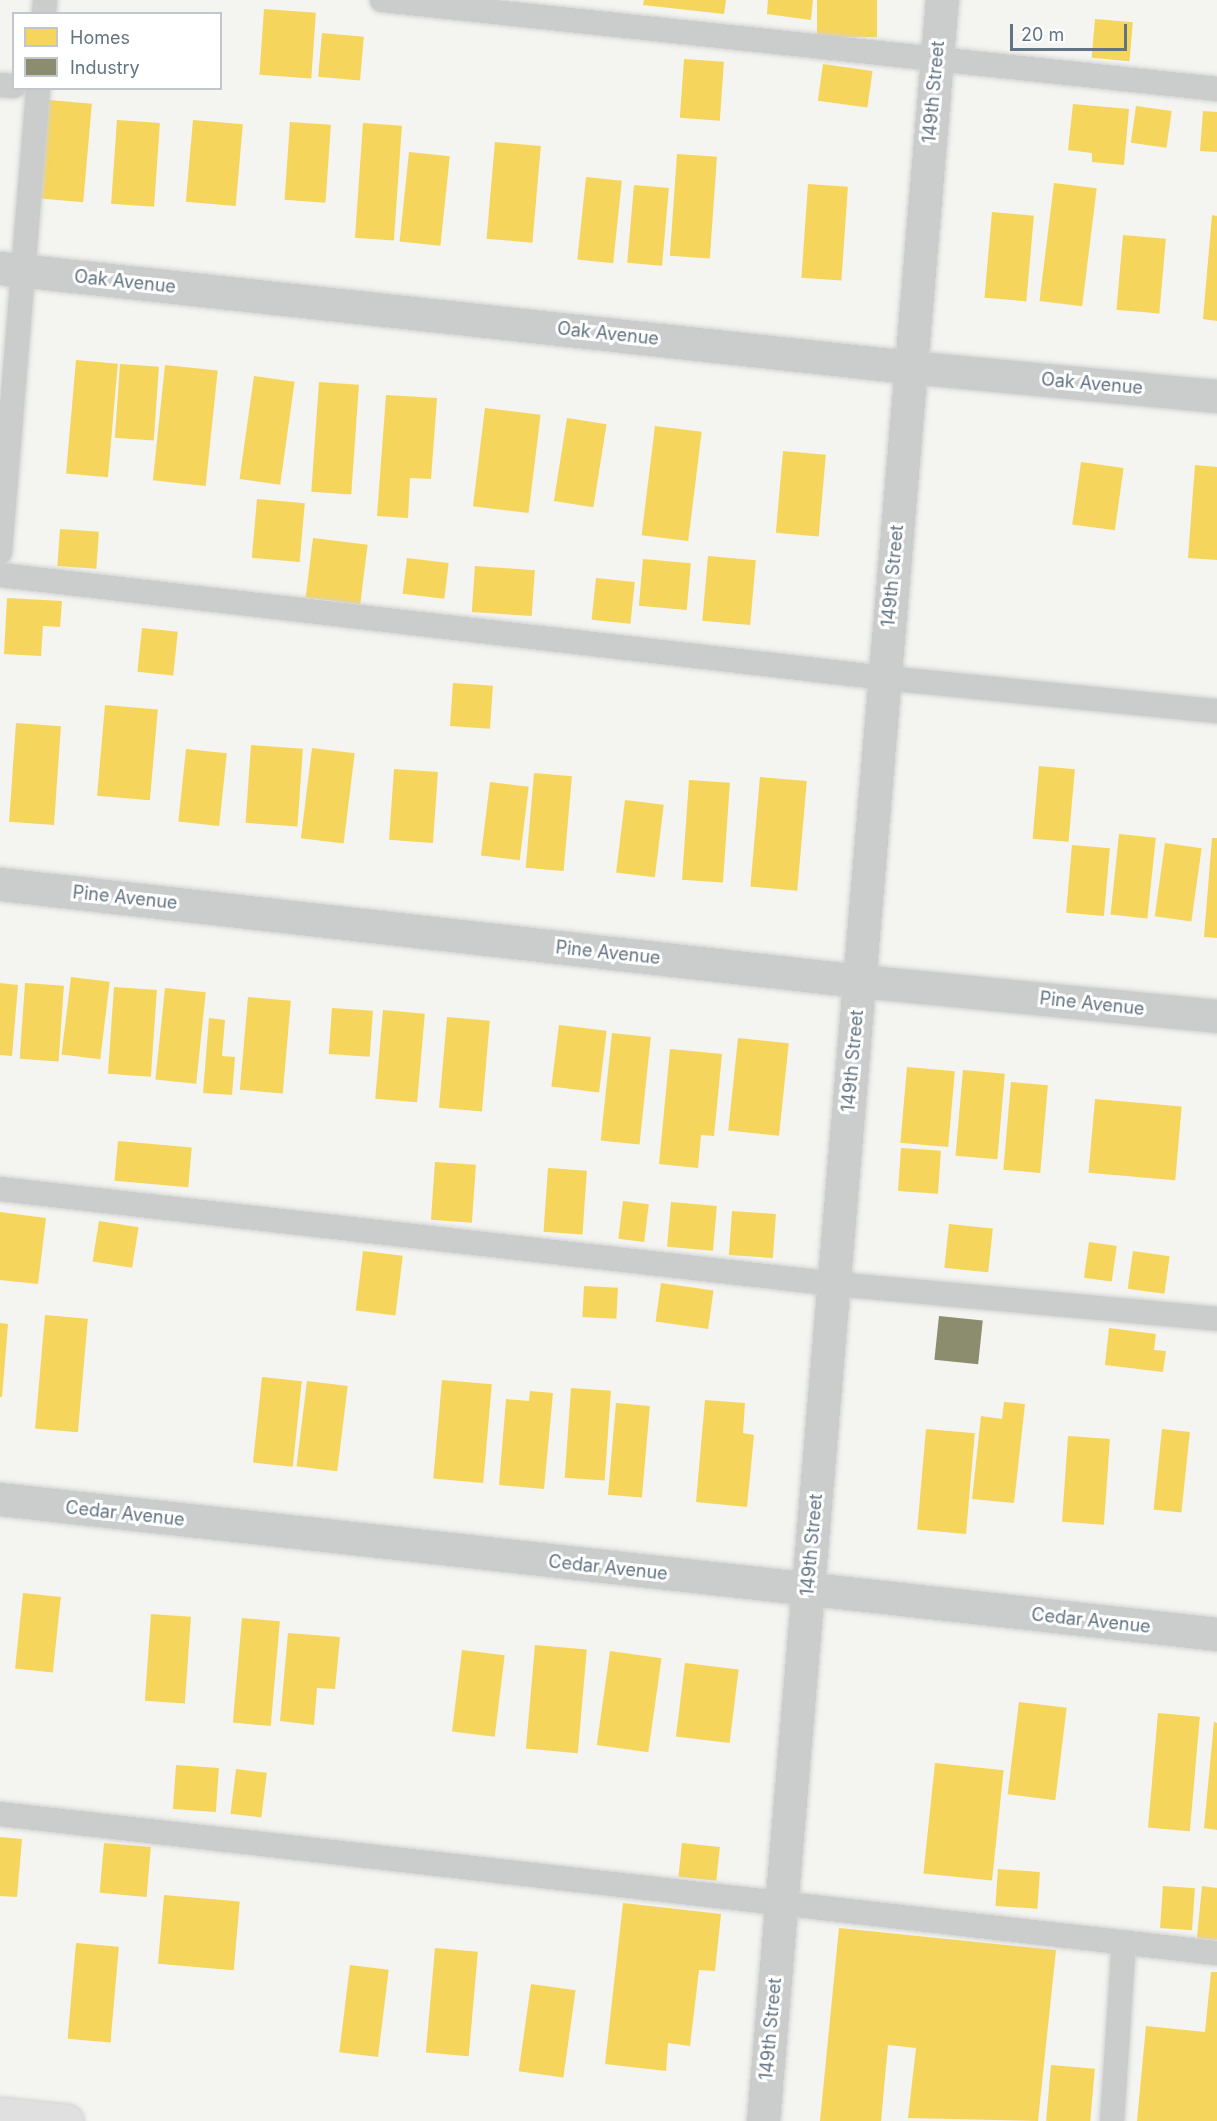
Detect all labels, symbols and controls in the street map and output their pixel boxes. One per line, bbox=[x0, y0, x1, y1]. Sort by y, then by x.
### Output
legend bbox=[12, 12, 222, 90]
scale bar bbox=[1013, 12, 1130, 50]
text: 20 m bbox=[1021, 24, 1064, 45]
text: Homes bbox=[70, 27, 130, 48]
street label: 149th Street bbox=[919, 40, 949, 144]
text: Industry bbox=[70, 57, 140, 78]
street label: Oak Avenue bbox=[73, 266, 177, 298]
street label: Oak Avenue bbox=[556, 318, 660, 350]
street label: Oak Avenue bbox=[1040, 369, 1144, 399]
street label: 149th Street bbox=[878, 524, 908, 628]
street label: Pine Avenue bbox=[72, 882, 178, 914]
street label: Pine Avenue bbox=[555, 937, 661, 969]
street label: Pine Avenue bbox=[1039, 988, 1145, 1020]
street label: 149th Street bbox=[838, 1009, 868, 1113]
street label: 149th Street bbox=[797, 1493, 827, 1597]
street label: Cedar Avenue bbox=[64, 1497, 186, 1531]
street label: Cedar Avenue bbox=[547, 1551, 669, 1585]
street label: Cedar Avenue bbox=[1030, 1604, 1152, 1638]
street label: 149th Street bbox=[756, 1977, 786, 2081]

